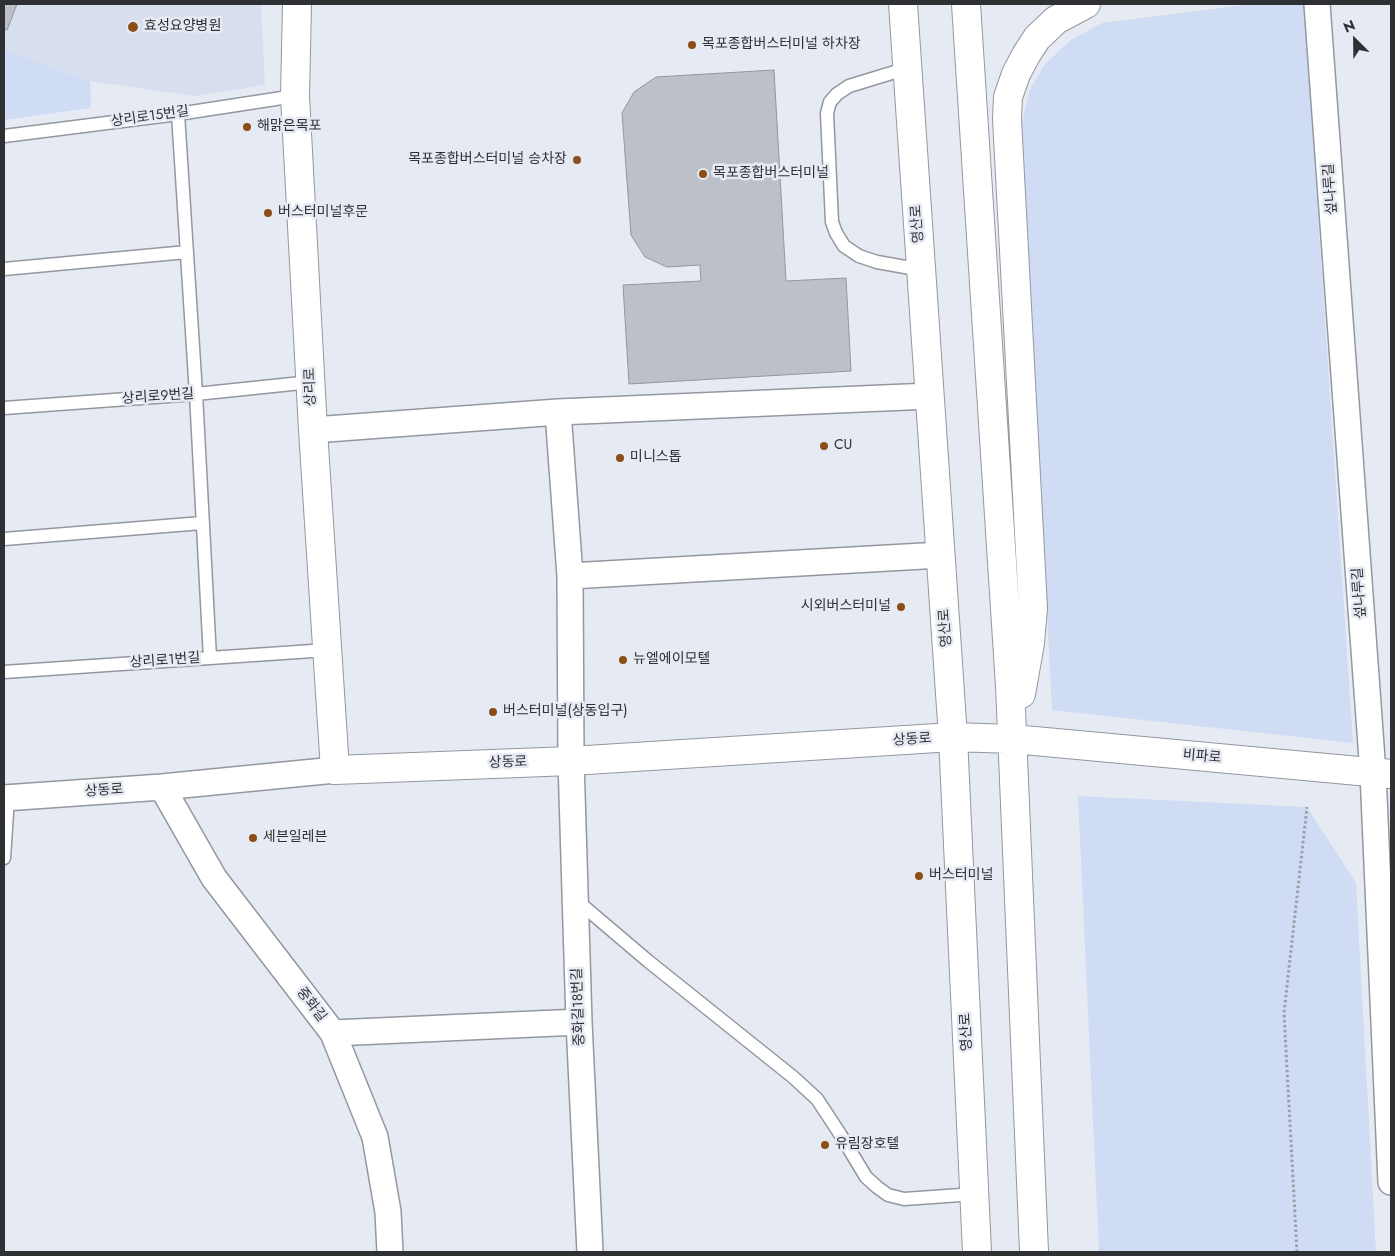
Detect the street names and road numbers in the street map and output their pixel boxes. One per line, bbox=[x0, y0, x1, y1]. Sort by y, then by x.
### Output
street label: 상리로15번길 bbox=[110, 103, 190, 131]
street label: 섶나루길 bbox=[1321, 163, 1341, 215]
street label: 영산로 bbox=[908, 204, 928, 244]
street label: 상리로 bbox=[302, 367, 320, 407]
street label: 상리로9번길 bbox=[121, 386, 195, 408]
street label: 섶나루길 bbox=[1350, 567, 1370, 619]
street label: 영산로 bbox=[936, 608, 956, 648]
street label: 상리로1번길 bbox=[129, 650, 201, 672]
street label: 상동로 bbox=[892, 730, 932, 750]
street label: 비파로 bbox=[1182, 747, 1222, 767]
street label: 상동로 bbox=[488, 754, 528, 772]
street label: 상동로 bbox=[84, 781, 124, 801]
street label: 중화길18번길 bbox=[569, 968, 589, 1046]
street label: 중화길 bbox=[292, 985, 330, 1025]
street label: 영산로 bbox=[958, 1012, 976, 1052]

